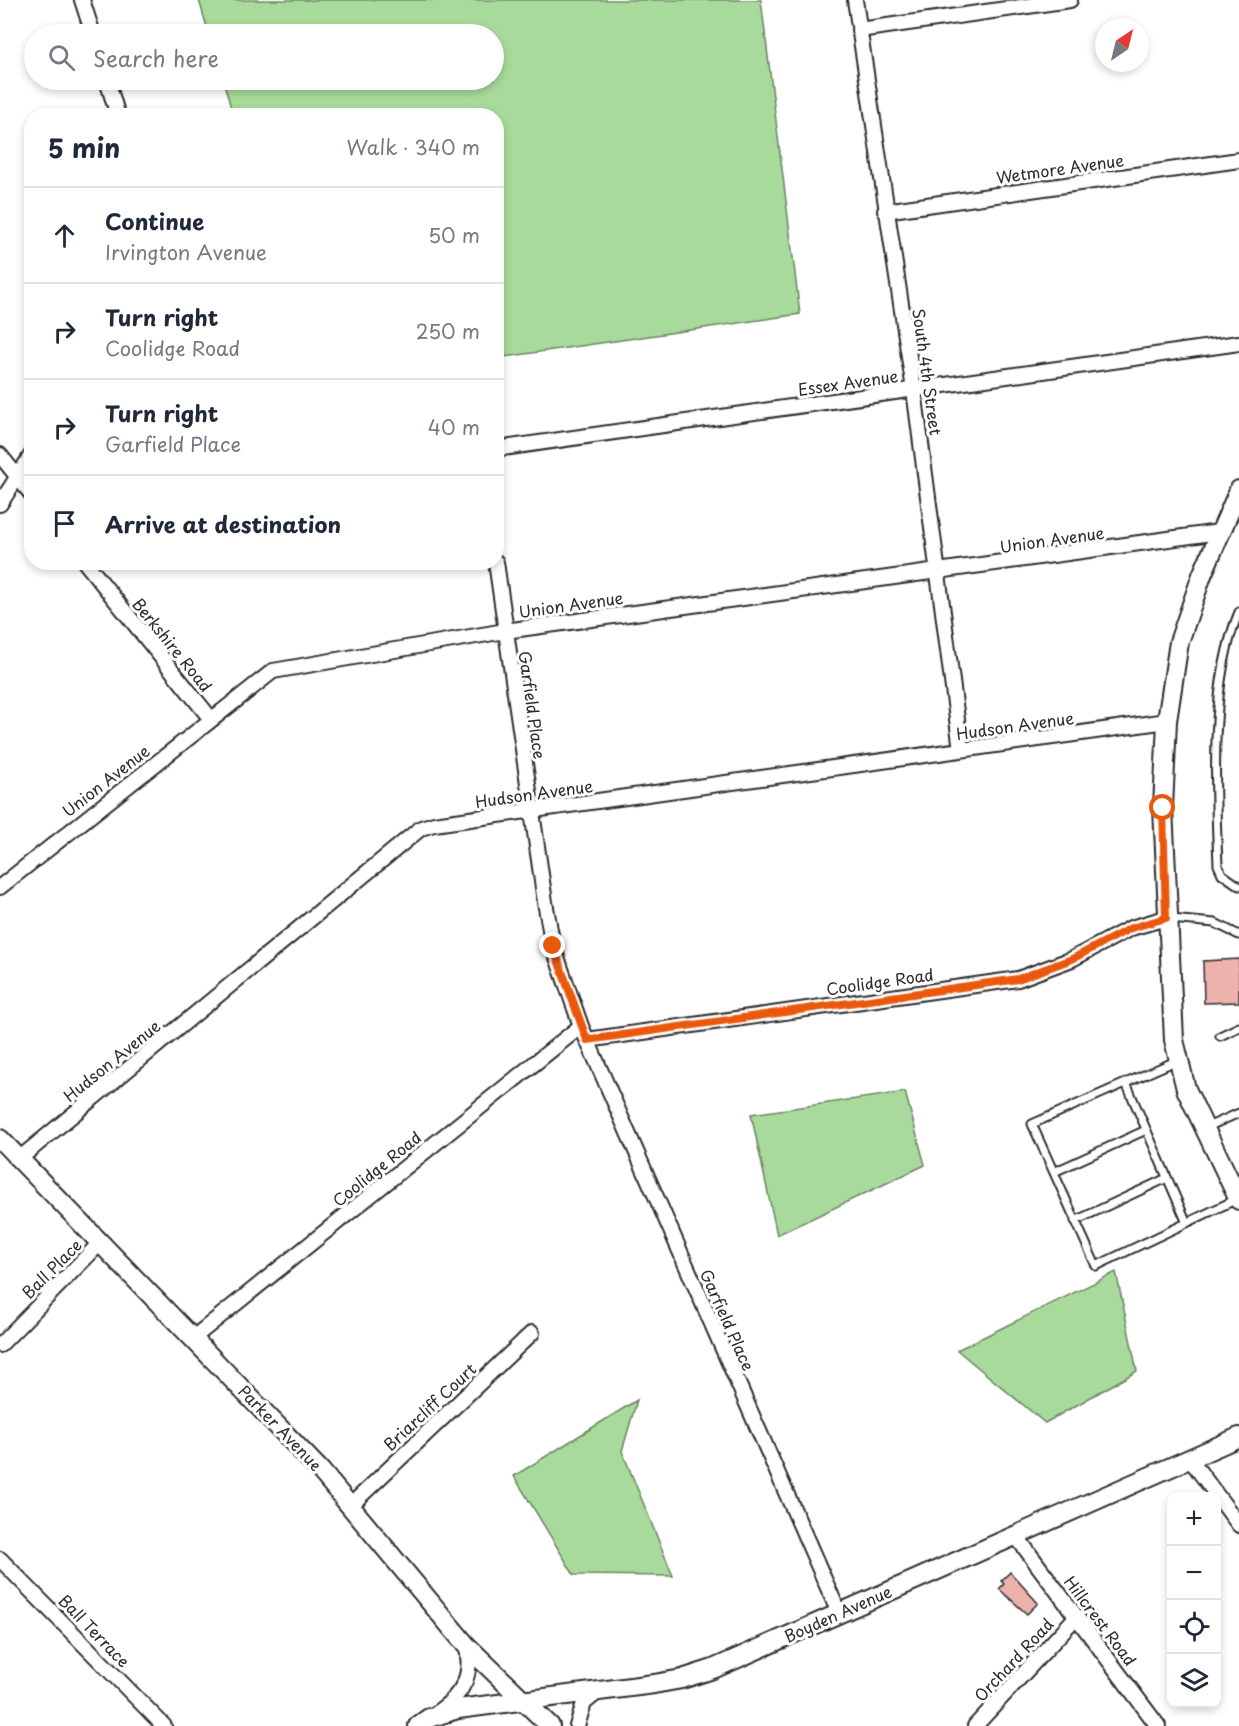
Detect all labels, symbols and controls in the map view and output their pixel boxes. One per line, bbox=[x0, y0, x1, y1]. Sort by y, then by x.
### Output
north arrow bbox=[1095, 18, 1149, 72]
search box bbox=[24, 24, 504, 90]
icon: search bbox=[45, 41, 78, 74]
text: Search here bbox=[93, 41, 219, 74]
text: 5 min bbox=[48, 128, 120, 167]
text: Walk · 340 m bbox=[347, 132, 480, 162]
street label: Wetmore Avenue bbox=[994, 147, 1126, 189]
text: Continue bbox=[105, 204, 204, 237]
icon: ahead bbox=[48, 219, 81, 252]
text: 50 m bbox=[428, 220, 480, 250]
text: Irvington Avenue bbox=[105, 237, 267, 267]
text: Turn right bbox=[105, 300, 218, 333]
street label: South 4th Street bbox=[907, 307, 949, 437]
icon: right bbox=[48, 315, 81, 348]
text: 250 m bbox=[416, 316, 480, 346]
text: Coolidge Road bbox=[105, 333, 240, 363]
street label: Essex Avenue bbox=[796, 363, 900, 401]
text: Turn right bbox=[105, 396, 218, 429]
icon: right bbox=[48, 411, 81, 444]
text: 40 m bbox=[428, 412, 480, 442]
text: Garfield Place bbox=[105, 429, 241, 459]
icon: arrive bbox=[48, 507, 81, 540]
text: Arrive at destination bbox=[105, 507, 341, 540]
street label: Union Avenue bbox=[998, 520, 1106, 558]
street label: Union Avenue bbox=[517, 585, 625, 623]
street label: Berkshire Road bbox=[127, 592, 218, 697]
street label: Garfield Place bbox=[514, 649, 552, 760]
street label: Hudson Avenue bbox=[954, 705, 1076, 745]
street label: Union Avenue bbox=[57, 738, 154, 822]
street label: Hudson Avenue bbox=[473, 773, 595, 813]
route start bbox=[1149, 794, 1175, 820]
route end bbox=[539, 932, 565, 958]
street label: Coolidge Road bbox=[825, 962, 935, 1000]
street label: Hudson Avenue bbox=[58, 1013, 165, 1107]
street label: Coolidge Road bbox=[327, 1125, 426, 1212]
street label: Ball Place bbox=[16, 1233, 87, 1304]
street label: Garfield Place bbox=[695, 1265, 761, 1374]
street label: Briarcliff Court bbox=[378, 1357, 481, 1456]
street label: Parker Avenue bbox=[234, 1379, 328, 1476]
map controls bbox=[1167, 1492, 1221, 1708]
button: + bbox=[1167, 1492, 1221, 1546]
button: − bbox=[1167, 1546, 1221, 1600]
street label: Hillcrest Road bbox=[1059, 1570, 1143, 1670]
street label: Boyden Avenue bbox=[780, 1578, 896, 1648]
street label: Ball Terrace bbox=[54, 1588, 136, 1672]
button: locate bbox=[1167, 1600, 1221, 1654]
street label: Orchard Road bbox=[968, 1612, 1058, 1707]
button: layers bbox=[1167, 1654, 1221, 1708]

